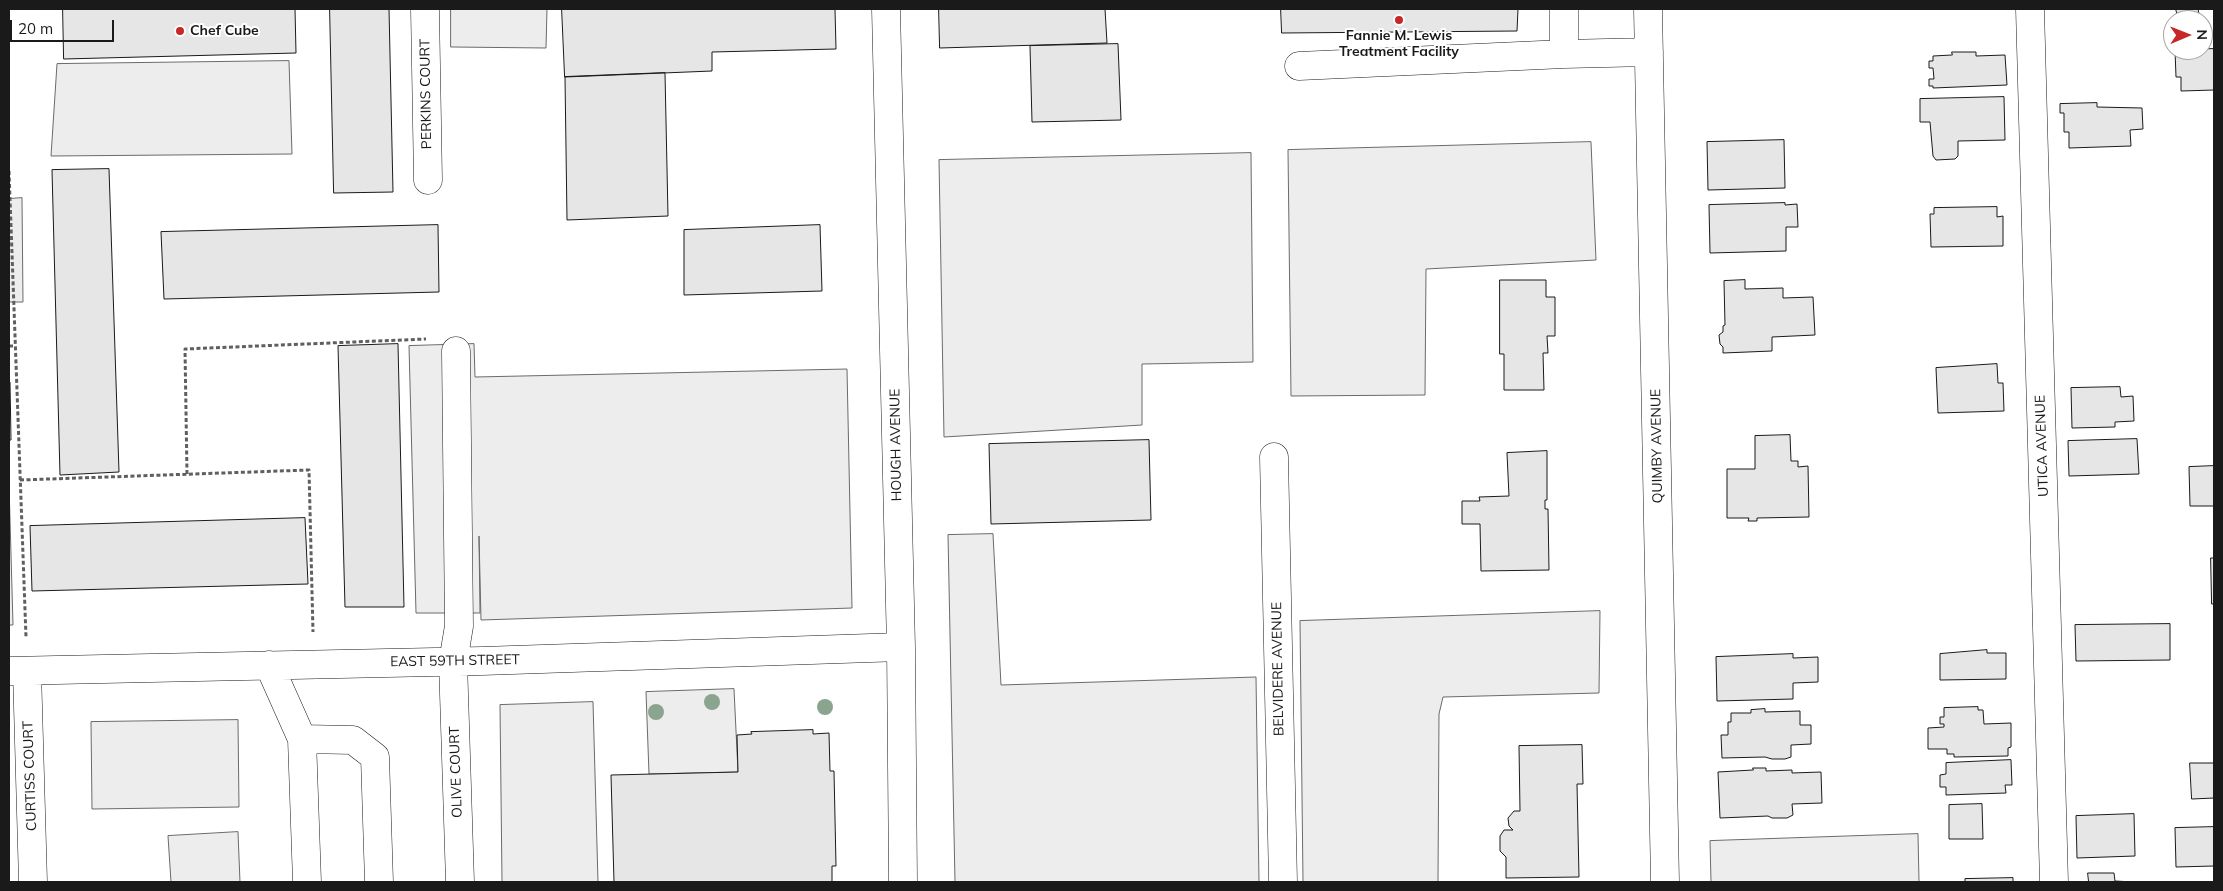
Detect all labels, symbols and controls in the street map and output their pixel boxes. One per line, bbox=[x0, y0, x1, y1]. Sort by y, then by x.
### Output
scale bar bbox=[12, 10, 116, 42]
north arrow bbox=[2163, 10, 2213, 60]
marker: Fannie M. Lewis Treatment Facility bbox=[1393, 14, 1405, 26]
text: 20 m bbox=[18, 19, 53, 38]
place label: Chef Cube bbox=[190, 23, 259, 39]
marker: Chef Cube bbox=[174, 25, 186, 37]
place label: Fannie M. Lewis Treatment Facility bbox=[1339, 28, 1459, 60]
text: N bbox=[2193, 29, 2211, 40]
street label: PERKINS COURT bbox=[417, 39, 435, 149]
street label: HOUGH AVENUE bbox=[887, 388, 905, 502]
street label: QUIMBY AVENUE bbox=[1648, 389, 1666, 503]
street label: UTICA AVENUE bbox=[2032, 395, 2052, 497]
street label: BELVIDERE AVENUE bbox=[1268, 602, 1288, 736]
street label: EAST 59TH STREET bbox=[390, 651, 520, 671]
street label: CURTISS COURT bbox=[20, 720, 40, 832]
street label: OLIVE COURT bbox=[446, 726, 466, 818]

